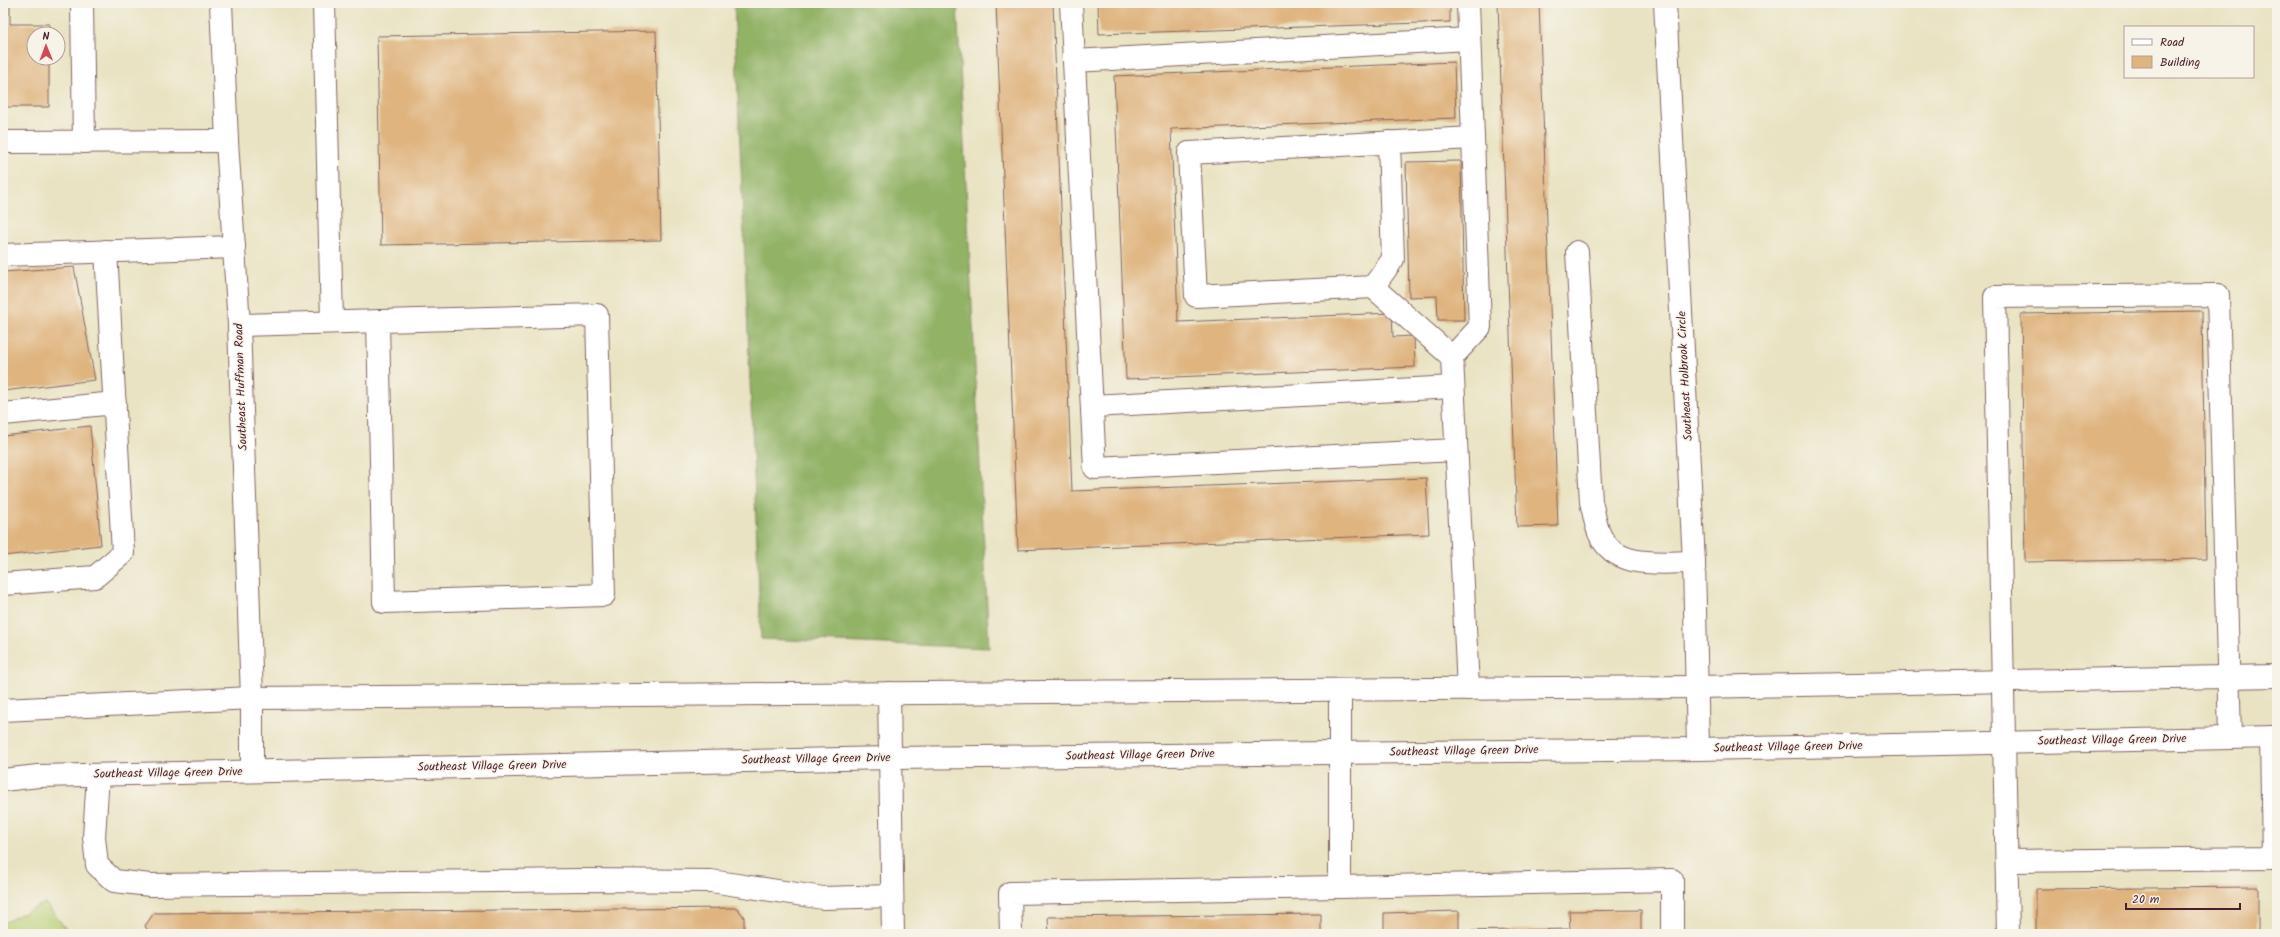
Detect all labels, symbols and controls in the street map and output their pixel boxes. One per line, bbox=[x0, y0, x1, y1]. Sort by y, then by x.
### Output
north arrow bbox=[26, 26, 66, 66]
legend bbox=[2124, 26, 2254, 78]
text: N bbox=[42, 28, 50, 46]
text: Road bbox=[2160, 33, 2185, 52]
text: Building bbox=[2160, 53, 2200, 72]
street label: Southeast Holbrook Circle bbox=[1672, 310, 1698, 441]
street label: Southeast Huffman Road bbox=[229, 322, 253, 451]
street label: Southeast Village Green Drive bbox=[2037, 729, 2187, 751]
street label: Southeast Village Green Drive bbox=[1713, 736, 1863, 758]
street label: Southeast Village Green Drive bbox=[1389, 740, 1539, 762]
street label: Southeast Village Green Drive bbox=[1065, 744, 1215, 766]
street label: Southeast Village Green Drive bbox=[741, 748, 891, 770]
street label: Southeast Village Green Drive bbox=[417, 755, 567, 777]
street label: Southeast Village Green Drive bbox=[93, 762, 243, 784]
scale bar bbox=[2126, 885, 2240, 911]
text: 20 m bbox=[2132, 890, 2160, 909]

